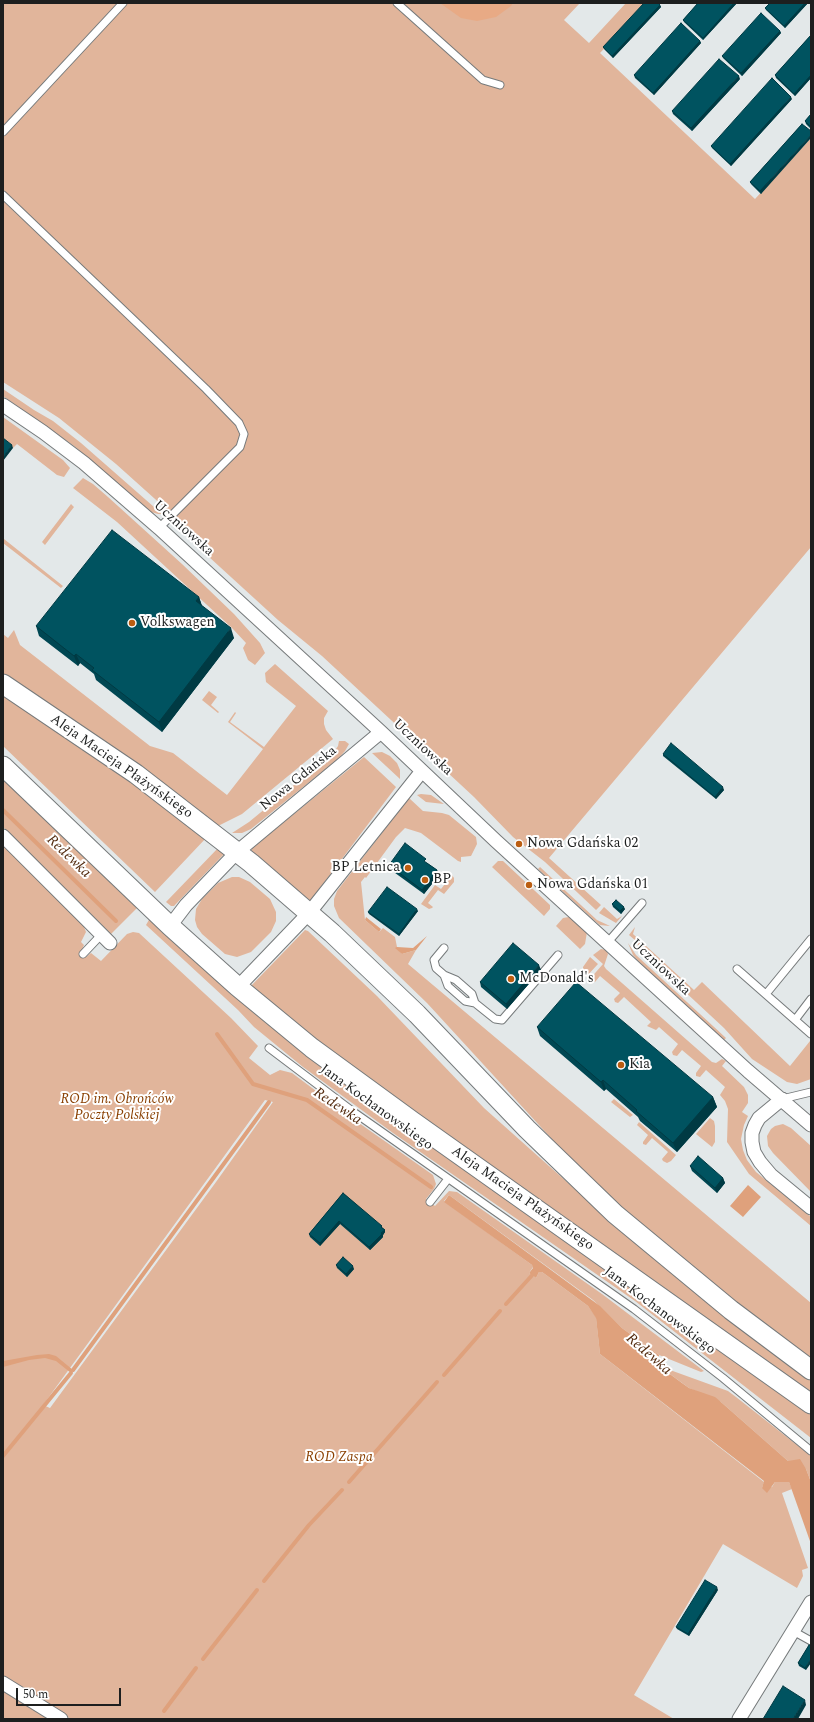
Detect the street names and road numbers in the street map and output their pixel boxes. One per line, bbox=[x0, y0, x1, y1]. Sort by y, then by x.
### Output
street label: Uczniowska bbox=[149, 497, 217, 561]
street label: Aleja Macieja Płażyńskiego bbox=[47, 711, 195, 823]
street label: Uczniowska bbox=[389, 716, 455, 780]
street label: Nowa Gdańska bbox=[257, 743, 341, 815]
street label: Uczniowska bbox=[627, 936, 693, 1000]
street label: Jana Kochanowskiego bbox=[316, 1061, 436, 1155]
street label: Aleja Macieja Płażyńskiego bbox=[448, 1143, 596, 1255]
street label: Jana Kochanowskiego bbox=[600, 1264, 718, 1358]

